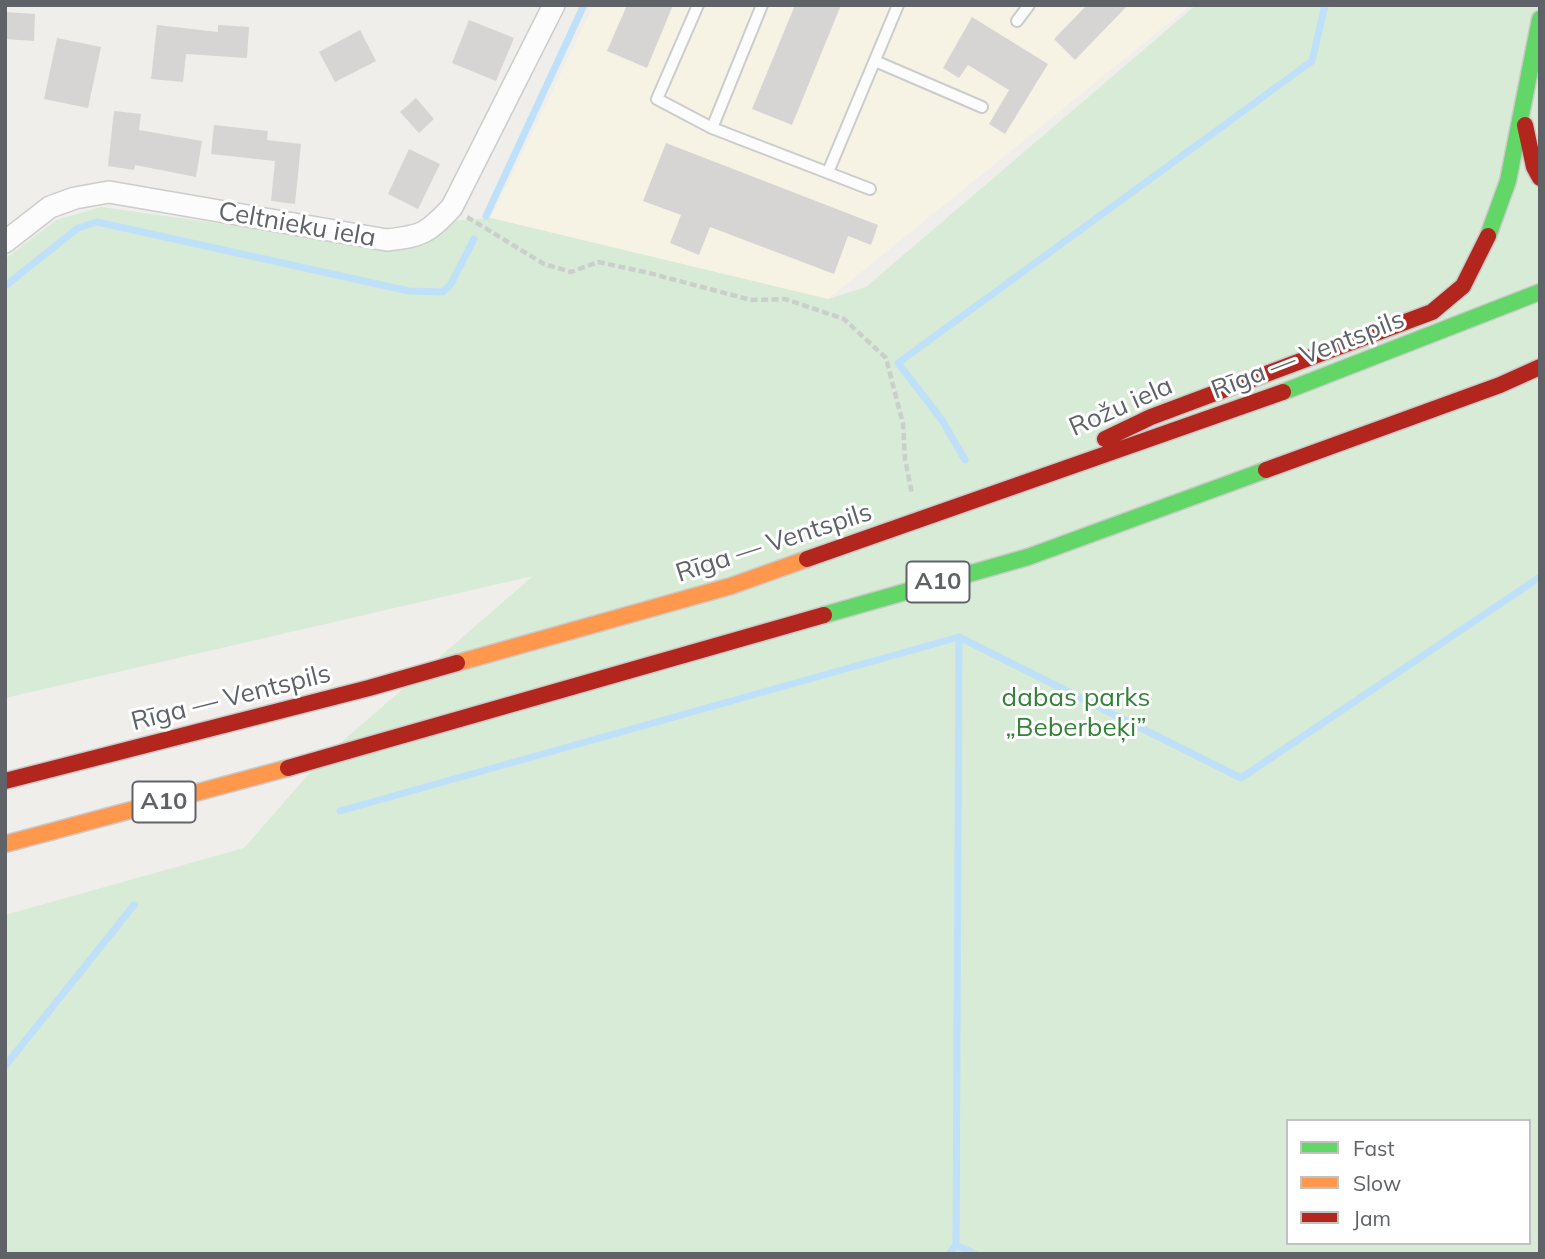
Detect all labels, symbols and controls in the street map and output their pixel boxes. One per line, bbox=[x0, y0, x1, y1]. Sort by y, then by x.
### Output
street label: Celtnieku iela bbox=[216, 196, 378, 254]
street label: Rīga — Ventspils bbox=[1207, 304, 1409, 406]
street label: Rožu iela bbox=[1065, 370, 1177, 444]
street label: Rīga — Ventspils bbox=[672, 497, 876, 589]
road number: A10 bbox=[906, 562, 970, 602]
street label: Rīga — Ventspils bbox=[128, 658, 334, 738]
park label: dabas parks „Beberbeķi” bbox=[1002, 682, 1150, 744]
road number: A10 bbox=[132, 782, 196, 822]
legend bbox=[1286, 1119, 1531, 1245]
text: Fast bbox=[1353, 1135, 1395, 1161]
text: Slow bbox=[1353, 1170, 1401, 1196]
text: Jam bbox=[1353, 1205, 1391, 1231]

